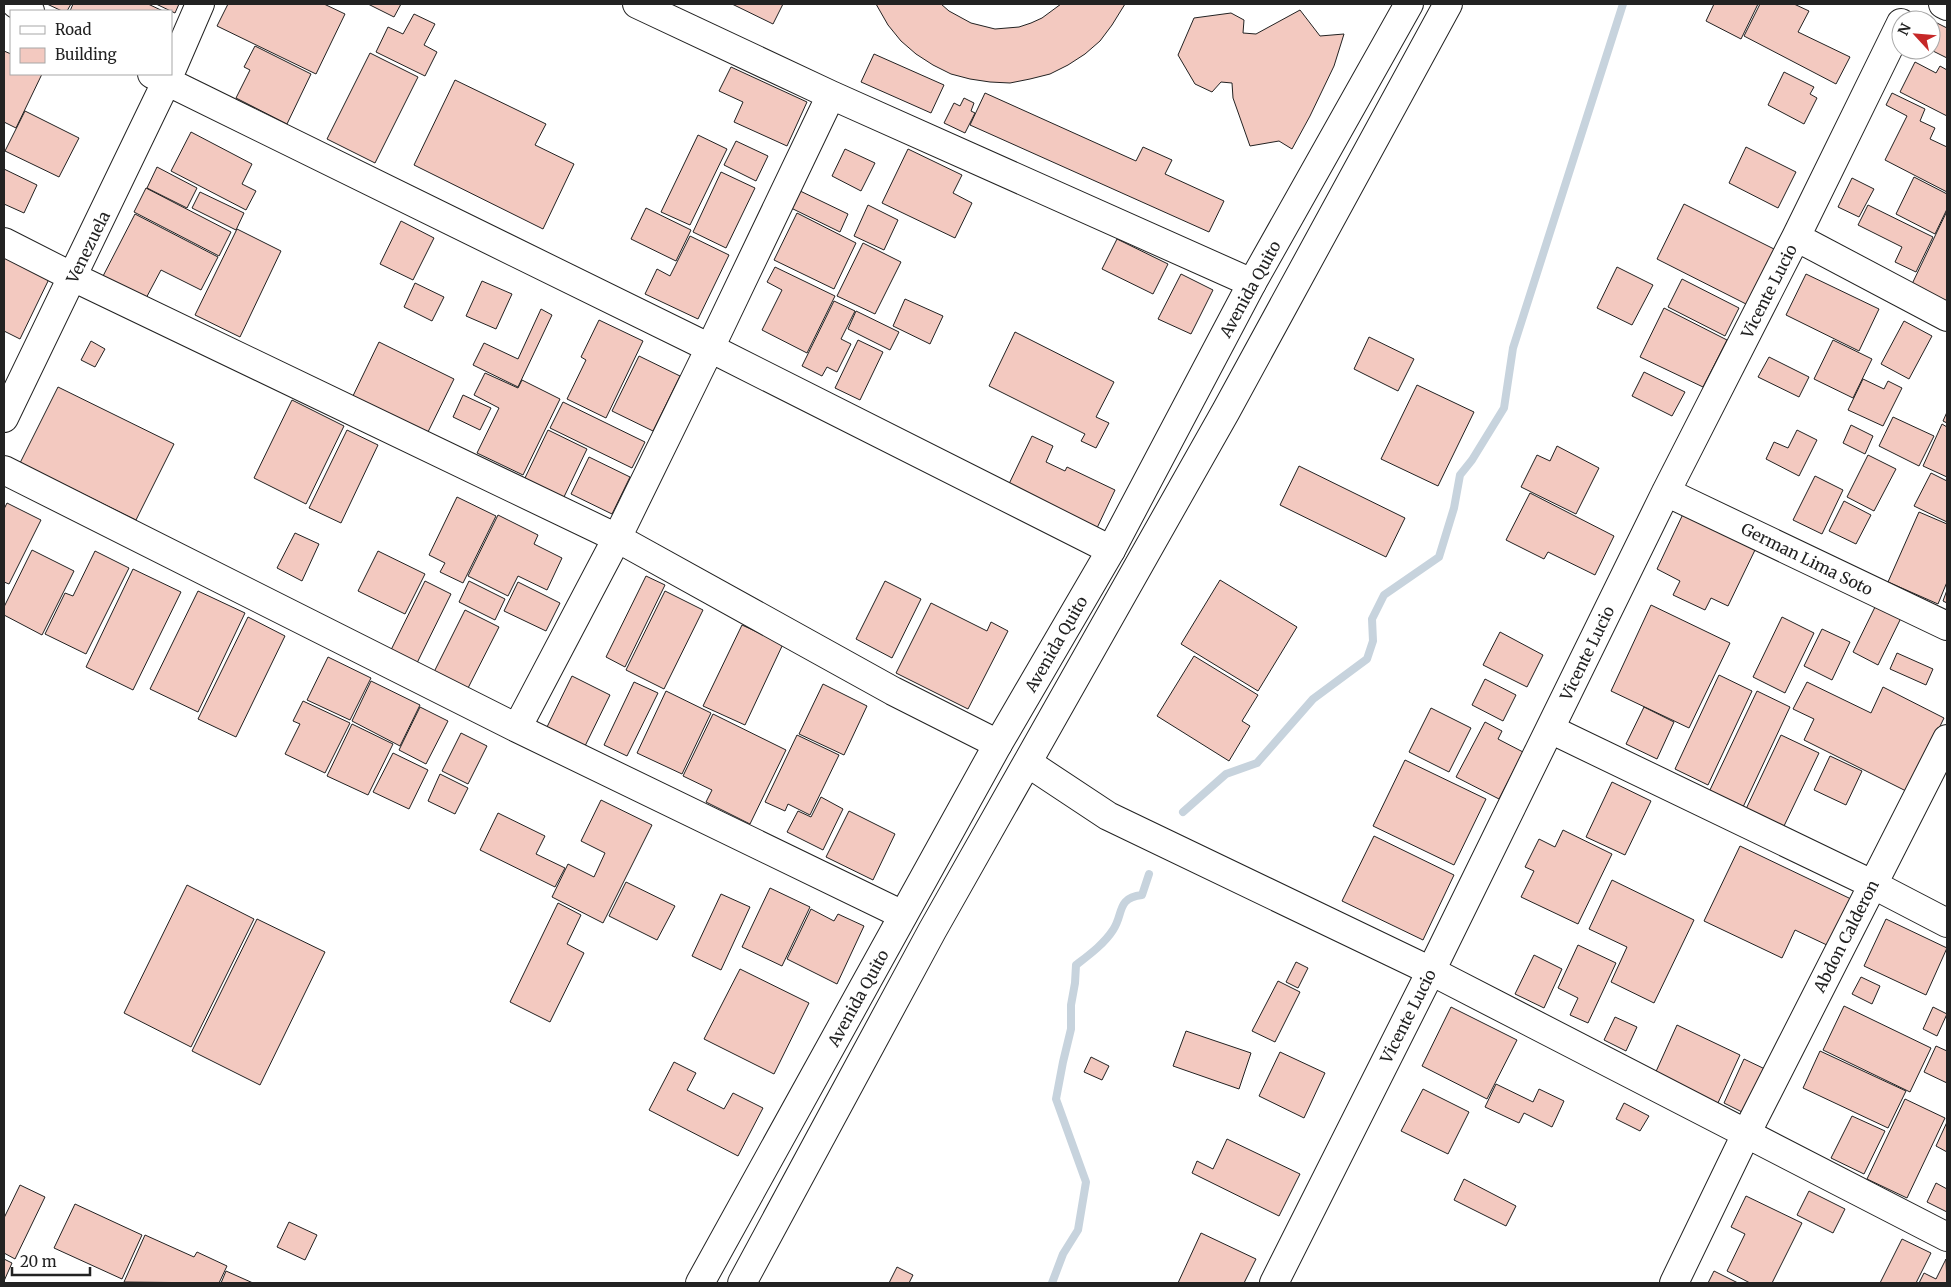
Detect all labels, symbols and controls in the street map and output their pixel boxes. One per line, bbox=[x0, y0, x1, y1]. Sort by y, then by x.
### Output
legend bbox=[10, 10, 172, 75]
north arrow bbox=[1891, 10, 1941, 60]
text: Road bbox=[55, 20, 91, 39]
text: N bbox=[1894, 20, 1915, 38]
text: Building bbox=[55, 45, 117, 64]
street label: Venezuela bbox=[62, 207, 114, 287]
street label: Avenida Quito bbox=[1215, 237, 1285, 342]
street label: Vicente Lucio bbox=[1736, 241, 1801, 342]
street label: German Lima Soto bbox=[1738, 518, 1876, 600]
street label: Avenida Quito bbox=[1020, 592, 1092, 696]
street label: Vicente Lucio bbox=[1555, 603, 1618, 704]
street label: Abdon Calderon bbox=[1809, 876, 1883, 996]
street label: Avenida Quito bbox=[823, 946, 893, 1051]
street label: Vicente Lucio bbox=[1375, 966, 1440, 1067]
scale bar bbox=[12, 1244, 90, 1276]
text: 20 m bbox=[20, 1252, 57, 1271]

